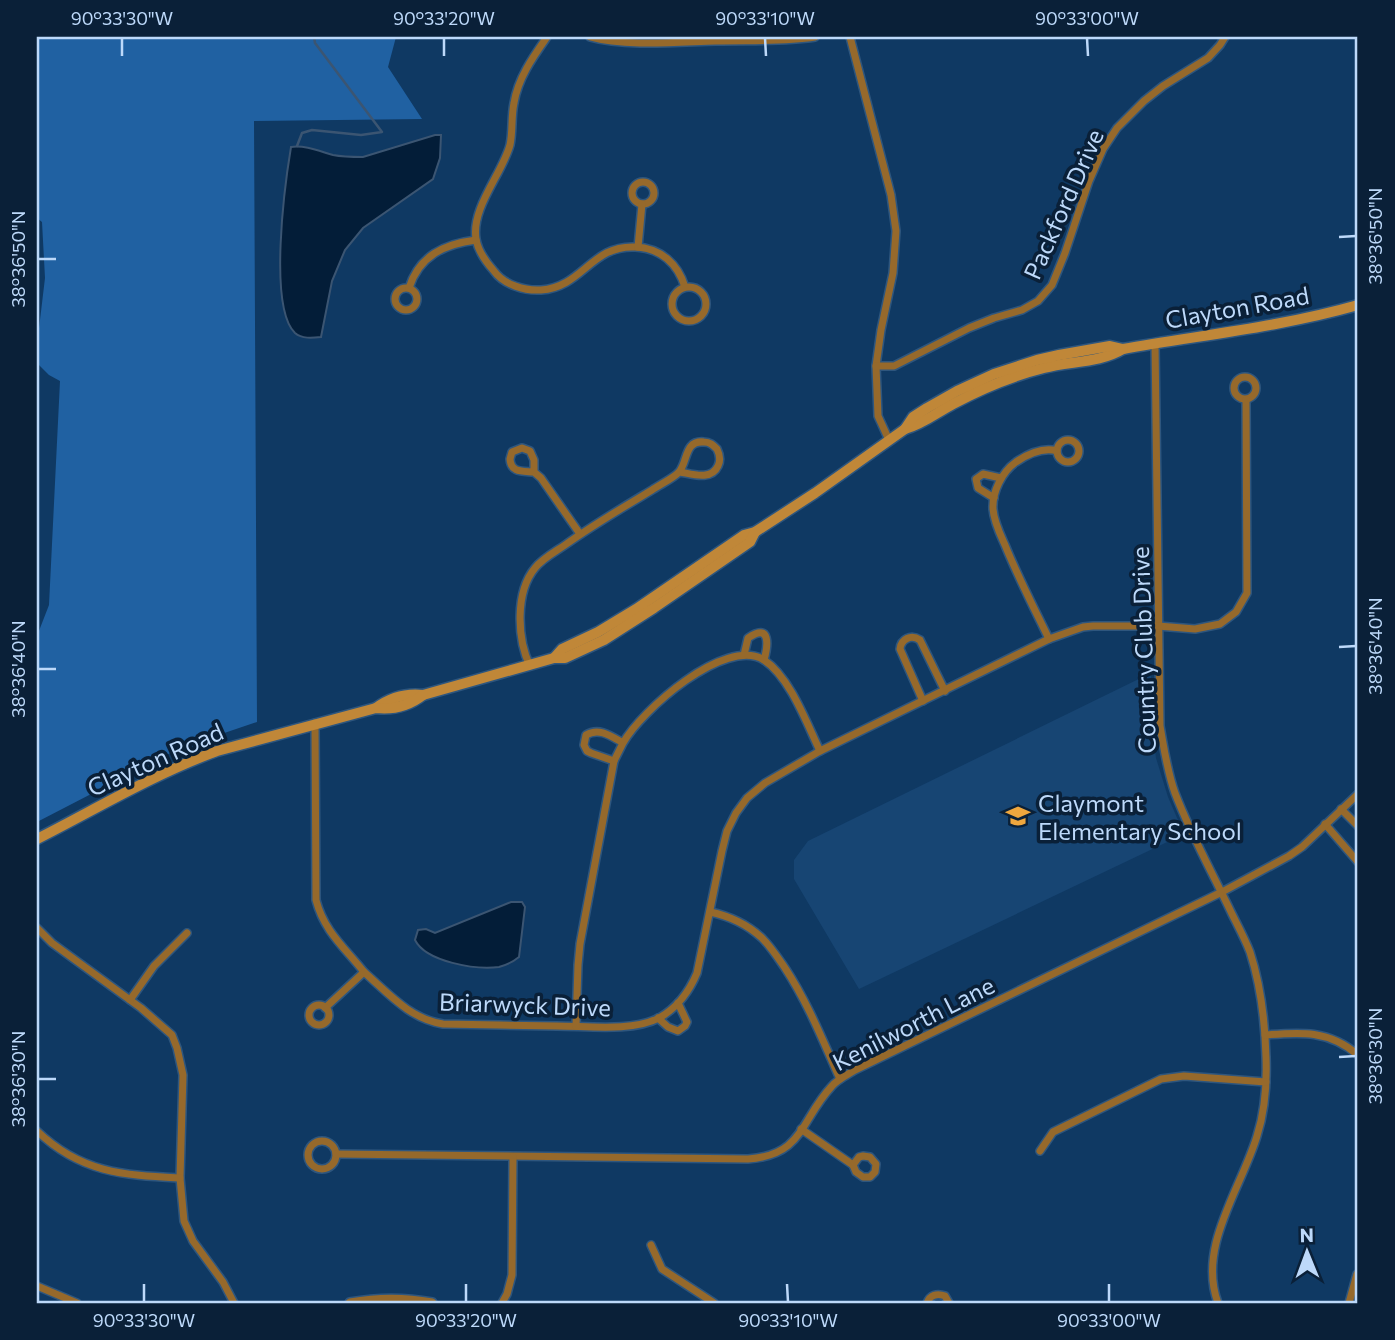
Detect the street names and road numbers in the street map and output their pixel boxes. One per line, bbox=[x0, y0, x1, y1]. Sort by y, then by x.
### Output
street label: Packford Drive bbox=[1017, 124, 1109, 284]
street label: Clayton Road bbox=[1163, 280, 1311, 334]
street label: Country Club Drive bbox=[1125, 546, 1161, 754]
street label: Clayton Road bbox=[83, 716, 227, 802]
street label: Kenilworth Lane bbox=[827, 970, 999, 1076]
street label: Briarwyck Drive bbox=[439, 987, 611, 1021]

